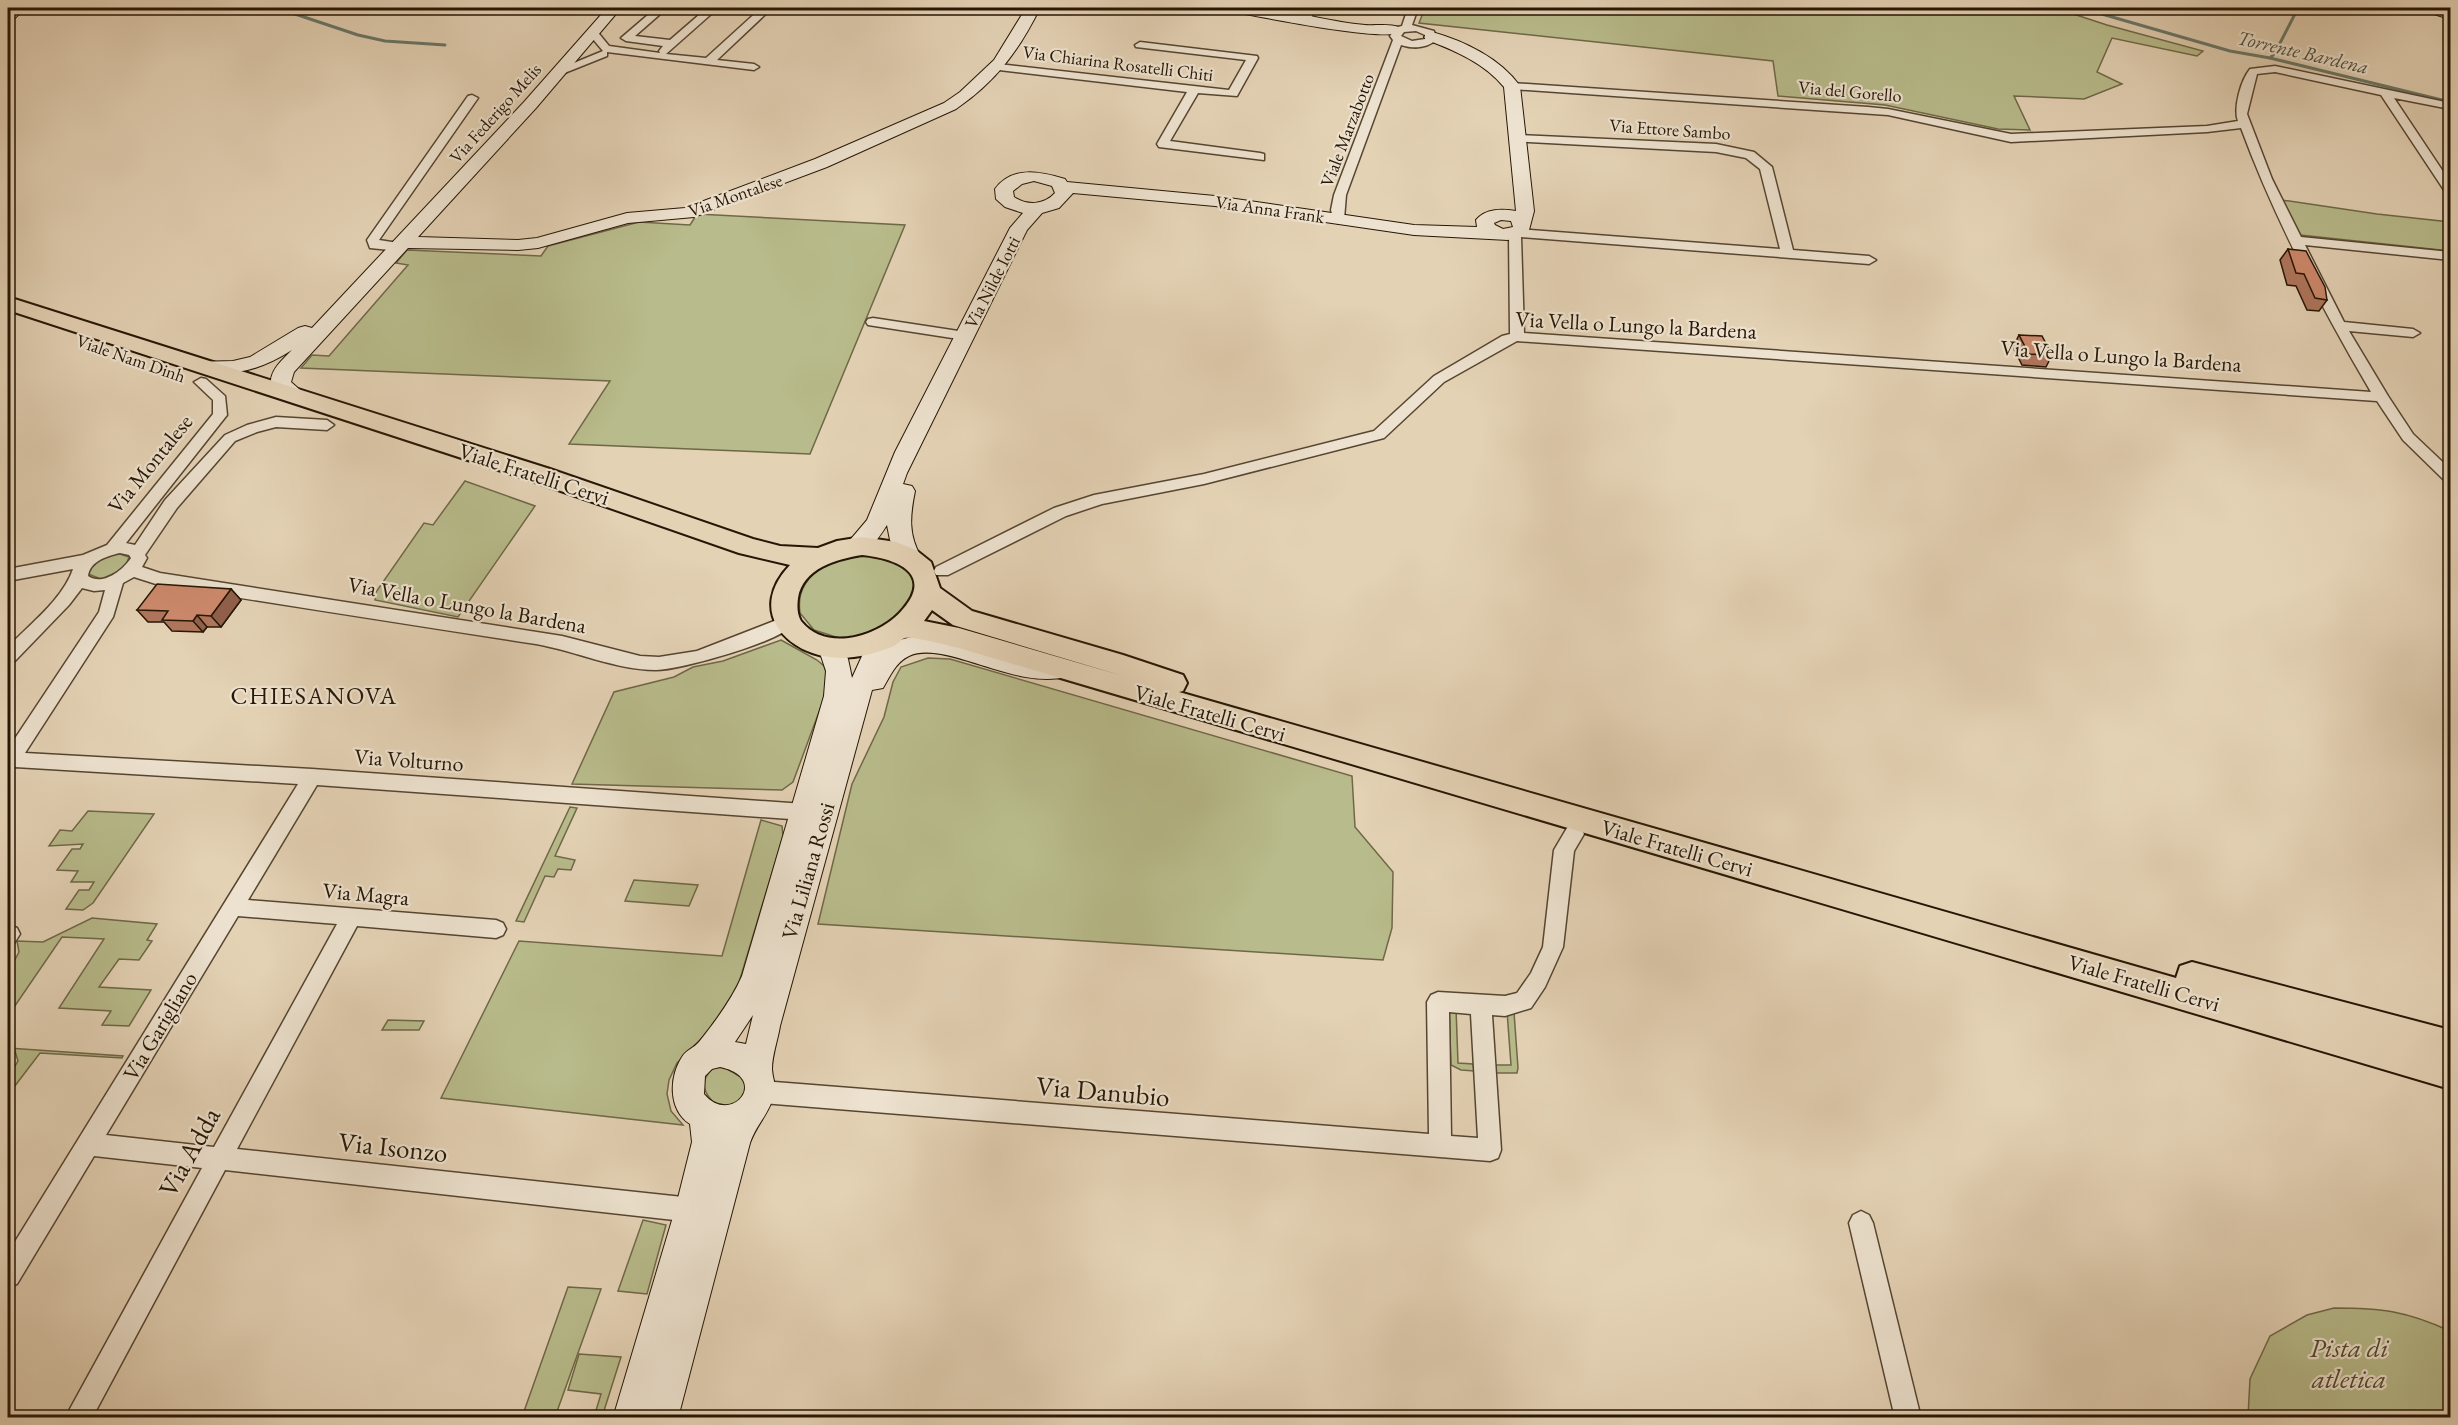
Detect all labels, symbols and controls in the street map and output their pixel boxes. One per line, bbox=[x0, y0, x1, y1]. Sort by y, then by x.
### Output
water label: Torrente Bardena bbox=[2235, 24, 2371, 80]
street label: Via Chiarina Rosatelli Chiti bbox=[1021, 40, 1215, 86]
street label: Via Federigo Melis bbox=[444, 58, 546, 168]
street label: Viale Marzabotto bbox=[1315, 70, 1379, 190]
street label: Via del Gorello bbox=[1797, 75, 1903, 107]
street label: Via Ettore Sambo bbox=[1609, 113, 1731, 145]
street label: Via Montalese bbox=[685, 168, 785, 222]
street label: Via Anna Frank bbox=[1214, 190, 1326, 228]
street label: Via Nilde Iotti bbox=[959, 232, 1025, 332]
street label: Via Vella o Lungo la Bardena bbox=[1515, 304, 1758, 346]
street label: Viale Nam Dinh bbox=[73, 329, 189, 387]
street label: Via Vella o Lungo la Bardena bbox=[1999, 333, 2243, 379]
street label: Via Montalese bbox=[101, 408, 199, 520]
street label: Viale Fratelli Cervi bbox=[455, 436, 613, 512]
street label: Via Vella o Lungo la Bardena bbox=[345, 570, 589, 640]
street label: Viale Fratelli Cervi bbox=[1131, 677, 1289, 749]
district label: CHIESANOVA bbox=[230, 680, 398, 711]
street label: Via Volturno bbox=[353, 742, 465, 778]
street label: Via Liliana Rossi bbox=[775, 799, 841, 943]
street label: Viale Fratelli Cervi bbox=[1598, 812, 1756, 884]
street label: Via Magra bbox=[322, 876, 411, 912]
street label: Viale Fratelli Cervi bbox=[2065, 947, 2223, 1019]
street label: Via Garigliano bbox=[116, 966, 204, 1086]
street label: Via Danubio bbox=[1035, 1068, 1171, 1114]
street label: Via Adda bbox=[150, 1101, 228, 1203]
street label: Via Isonzo bbox=[337, 1124, 449, 1170]
park label: Pista di atletica bbox=[2309, 1330, 2390, 1396]

